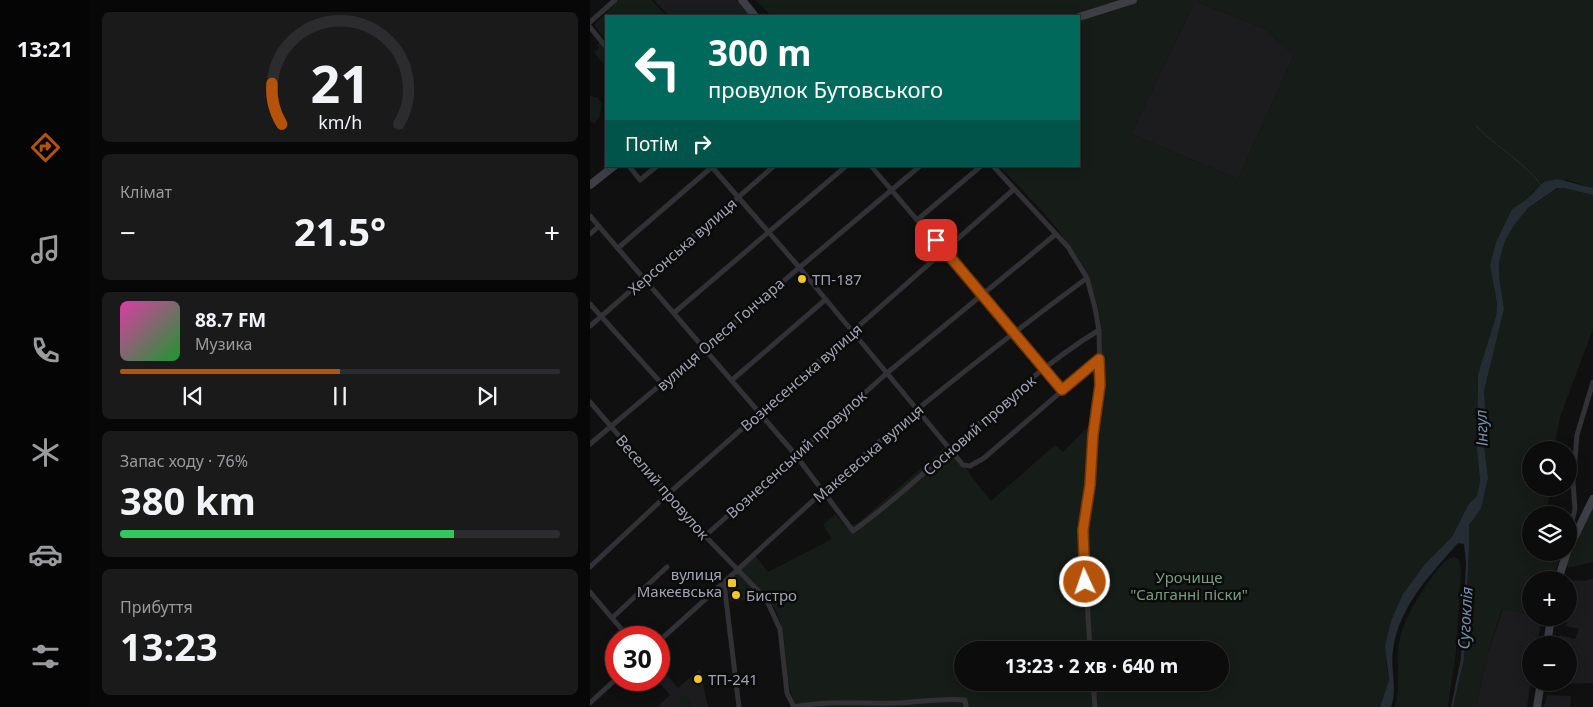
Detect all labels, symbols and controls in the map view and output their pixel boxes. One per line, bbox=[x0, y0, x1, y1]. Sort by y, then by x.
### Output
text: 300 m bbox=[708, 29, 811, 76]
text: 13:21 bbox=[17, 33, 73, 63]
icon: left bbox=[625, 35, 690, 100]
text: 21 bbox=[310, 47, 370, 118]
text: провулок Бутовського bbox=[708, 74, 943, 104]
text: km/h bbox=[318, 110, 362, 134]
icon: directions bbox=[28, 130, 63, 165]
icon: right bbox=[688, 130, 716, 158]
text: Потім bbox=[625, 131, 678, 157]
text: Клімат bbox=[120, 181, 172, 203]
street label: Херсонська вулиця bbox=[623, 193, 741, 299]
text: 21.5° bbox=[294, 205, 386, 257]
text: − bbox=[120, 213, 136, 251]
text: + bbox=[544, 213, 560, 251]
pin bbox=[915, 219, 957, 261]
icon: arrive bbox=[922, 226, 950, 254]
icon: music bbox=[28, 232, 63, 267]
place label: ТП-187 bbox=[812, 269, 862, 289]
street label: вулиця Олеся Гончара bbox=[652, 273, 788, 395]
marker: ТП-187 bbox=[796, 273, 808, 285]
text: 88.7 FM bbox=[195, 307, 266, 333]
street label: Вознесенська вулиця bbox=[736, 319, 866, 435]
icon: phone bbox=[28, 333, 63, 368]
text: Музика bbox=[195, 333, 252, 355]
street label: Сосновий провулок bbox=[918, 371, 1040, 479]
icon: previous bbox=[179, 382, 207, 410]
icon: pause bbox=[326, 382, 354, 410]
icon: next bbox=[473, 382, 501, 410]
street label: Вознесенський провулок bbox=[722, 386, 870, 522]
street label: Макеєвська вулиця bbox=[808, 399, 928, 507]
water label: Інгул bbox=[1469, 409, 1493, 447]
street label: Веселий провулок bbox=[612, 430, 714, 544]
icon: climate bbox=[28, 435, 63, 470]
map controls bbox=[1522, 441, 1577, 691]
button: search bbox=[1522, 441, 1577, 496]
text: Запас ходу · 76% bbox=[120, 450, 248, 472]
text: 380 km bbox=[120, 474, 256, 526]
button: layers bbox=[1522, 506, 1577, 561]
icon: car bbox=[28, 537, 63, 572]
position arrow bbox=[1058, 555, 1110, 607]
place label: вулиця Макеєвська bbox=[637, 564, 722, 601]
park label: Урочище "Салганні піски" bbox=[1130, 567, 1248, 604]
button: + bbox=[1522, 571, 1577, 626]
marker: вулиця Макеєвська bbox=[726, 577, 738, 589]
place label: Бистро bbox=[746, 585, 797, 605]
water label: Сугоклія bbox=[1452, 586, 1478, 650]
marker: Бистро bbox=[730, 589, 742, 601]
text: Прибуття bbox=[120, 596, 193, 618]
text: 13:23 bbox=[120, 620, 218, 672]
speed limit sign: 30 bbox=[605, 626, 670, 691]
button: − bbox=[1522, 636, 1577, 691]
icon: filters bbox=[28, 639, 63, 674]
text: 13:23 · 2 хв · 640 m bbox=[1005, 653, 1178, 679]
place label: ТП-241 bbox=[708, 669, 758, 689]
marker: ТП-241 bbox=[692, 673, 704, 685]

